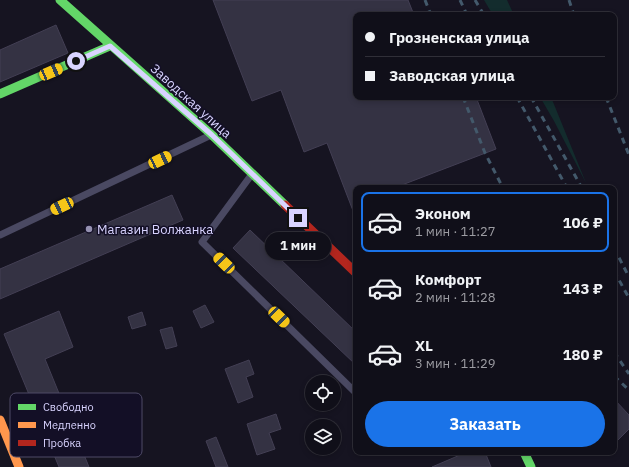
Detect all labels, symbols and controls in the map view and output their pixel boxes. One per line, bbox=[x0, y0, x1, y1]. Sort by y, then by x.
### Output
text: Грозненская улица bbox=[389, 28, 530, 47]
route start bbox=[67, 52, 85, 70]
street label: Заводская улица bbox=[147, 60, 235, 142]
car bbox=[38, 62, 64, 82]
text: Заводская улица bbox=[389, 66, 515, 85]
car bbox=[147, 149, 173, 171]
car bbox=[49, 195, 75, 217]
icon: car bbox=[367, 204, 403, 240]
text: Эконом bbox=[415, 204, 471, 223]
route end bbox=[289, 209, 307, 227]
text: 106 ₽ bbox=[563, 213, 603, 232]
place label: Магазин Волжанка bbox=[97, 221, 213, 238]
text: 1 мин · 11:27 bbox=[415, 223, 496, 240]
marker: Магазин Волжанка bbox=[84, 224, 94, 234]
callout: 1 мин bbox=[265, 232, 331, 260]
text: 1 мин bbox=[280, 237, 316, 254]
car bbox=[211, 250, 237, 276]
icon: car bbox=[367, 270, 403, 306]
text: Комфорт bbox=[415, 270, 481, 289]
text: 143 ₽ bbox=[563, 279, 603, 298]
text: 2 мин · 11:28 bbox=[415, 289, 496, 306]
car bbox=[266, 304, 292, 330]
icon: car bbox=[367, 336, 403, 372]
text: XL bbox=[415, 336, 433, 355]
text: 180 ₽ bbox=[563, 345, 603, 364]
text: 3 мин · 11:29 bbox=[415, 355, 496, 372]
map controls bbox=[305, 375, 341, 455]
button: locate bbox=[305, 375, 341, 411]
legend bbox=[10, 393, 142, 457]
text: Свободно bbox=[43, 400, 94, 414]
button: Заказать bbox=[365, 401, 605, 447]
text: Медленно bbox=[43, 418, 96, 432]
button: layers bbox=[305, 419, 341, 455]
text: Пробка bbox=[43, 436, 81, 450]

